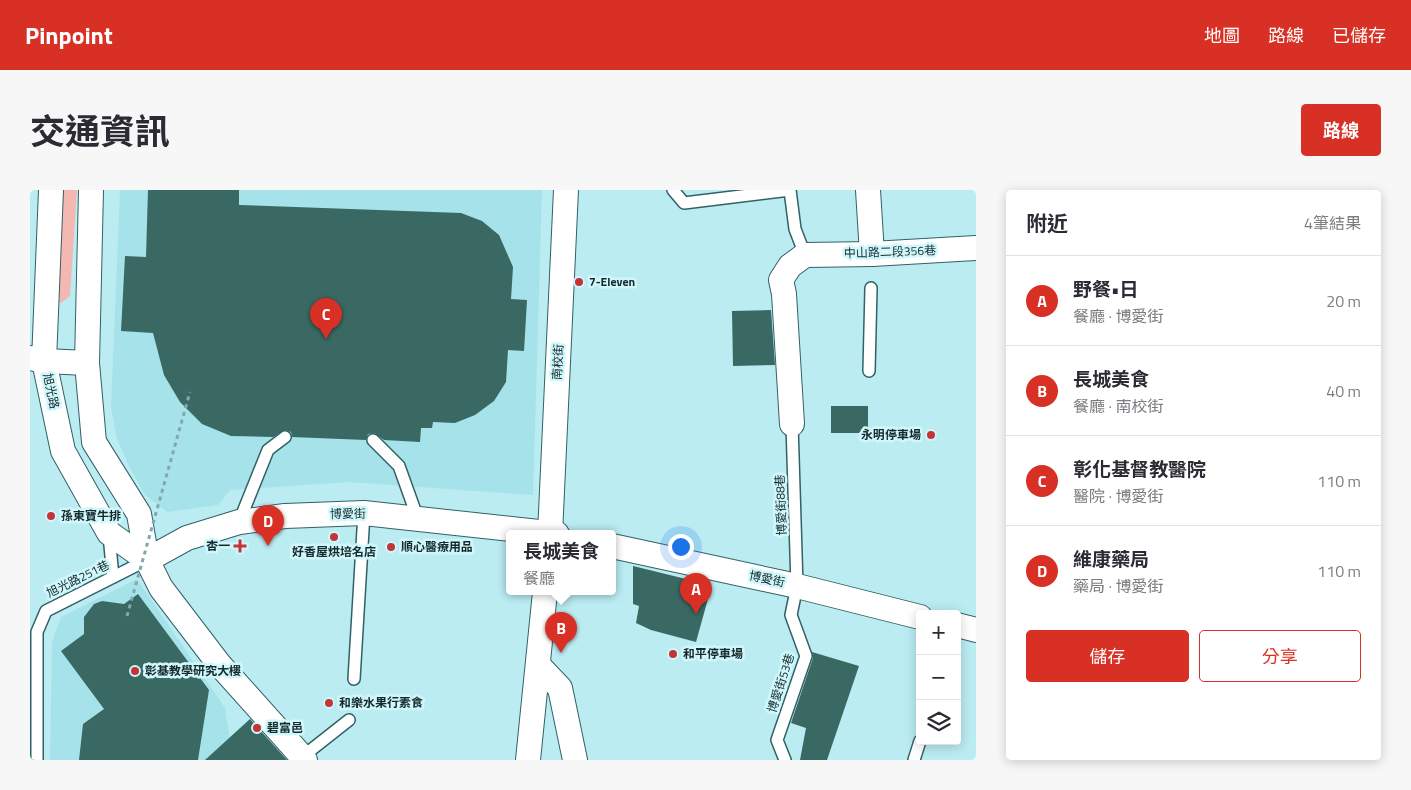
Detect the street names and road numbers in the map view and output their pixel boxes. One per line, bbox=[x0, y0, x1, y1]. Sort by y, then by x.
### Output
street label: 中山路二段356巷 bbox=[844, 240, 936, 263]
street label: 南校街 bbox=[547, 343, 568, 380]
street label: 旭光路 bbox=[38, 371, 65, 410]
street label: 博愛街88巷 bbox=[770, 474, 791, 536]
street label: 博愛街 bbox=[330, 504, 366, 523]
street label: 旭光路251巷 bbox=[43, 555, 113, 602]
street label: 博愛街 bbox=[748, 565, 787, 592]
street label: 博愛街53巷 bbox=[762, 651, 799, 715]

